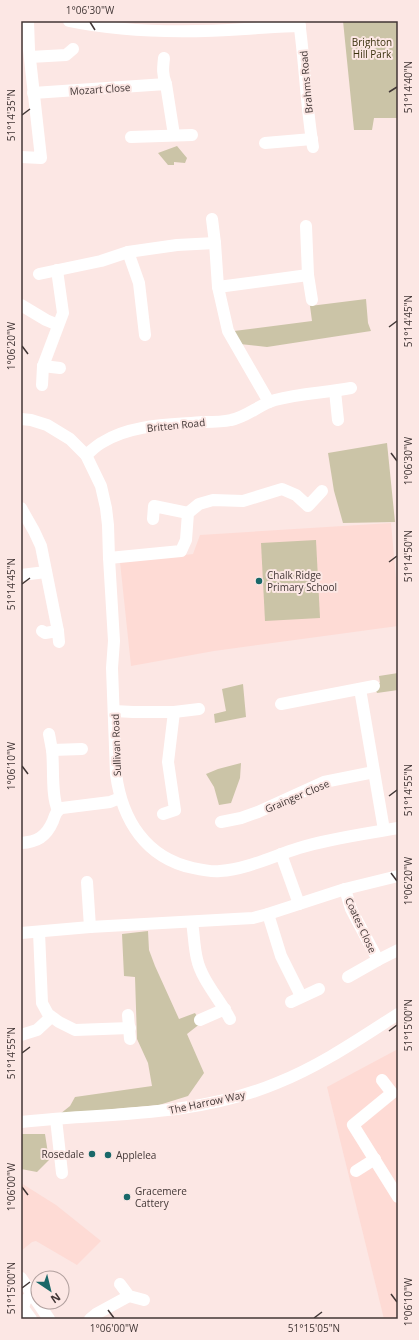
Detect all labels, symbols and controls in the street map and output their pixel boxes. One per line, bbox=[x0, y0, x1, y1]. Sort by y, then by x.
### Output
text: 1°06'30"W bbox=[66, 3, 115, 17]
park label: Brighton Hill Park bbox=[352, 35, 392, 61]
street label: Brahms Road bbox=[296, 50, 316, 114]
text: 51°14'40"N bbox=[401, 61, 415, 113]
street label: Mozart Close bbox=[69, 80, 131, 98]
text: 51°14'35"N bbox=[4, 89, 18, 141]
text: 51°14'45"N bbox=[401, 295, 415, 347]
text: 1°06'20"W bbox=[4, 321, 18, 370]
street label: Britten Road bbox=[146, 415, 206, 435]
text: 1°06'30"W bbox=[401, 436, 415, 485]
text: 51°14'50"N bbox=[401, 530, 415, 582]
text: 51°14'45"N bbox=[4, 558, 18, 610]
place label: Chalk Ridge Primary School bbox=[267, 568, 337, 594]
marker: Chalk Ridge Primary School bbox=[254, 576, 264, 586]
street label: Sullivan Road bbox=[108, 714, 124, 776]
text: 1°06'10"W bbox=[4, 741, 18, 790]
text: 51°14'55"N bbox=[401, 764, 415, 816]
street label: Grainger Close bbox=[263, 776, 332, 816]
text: 1°06'20"W bbox=[401, 856, 415, 905]
street label: Coates Close bbox=[342, 895, 380, 955]
text: 51°15'00"N bbox=[401, 999, 415, 1051]
text: 51°14'55"N bbox=[4, 1027, 18, 1079]
street label: The Harrow Way bbox=[168, 1087, 247, 1117]
place label: Rosedale bbox=[42, 1147, 84, 1161]
place label: Applelea bbox=[116, 1148, 156, 1162]
marker: Rosedale bbox=[87, 1149, 97, 1159]
marker: Applelea bbox=[103, 1150, 113, 1160]
text: 1°06'00"W bbox=[4, 1162, 18, 1211]
place label: Gracemere Cattery bbox=[135, 1184, 187, 1210]
marker: Gracemere Cattery bbox=[122, 1192, 132, 1202]
text: 51°15'00"N bbox=[4, 1262, 18, 1314]
north arrow bbox=[30, 1270, 70, 1310]
text: 1°06'10"W bbox=[401, 1277, 415, 1326]
text: N bbox=[48, 1290, 64, 1307]
text: 1°06'00"W bbox=[90, 1321, 139, 1335]
text: 51°15'05"N bbox=[288, 1321, 340, 1335]

